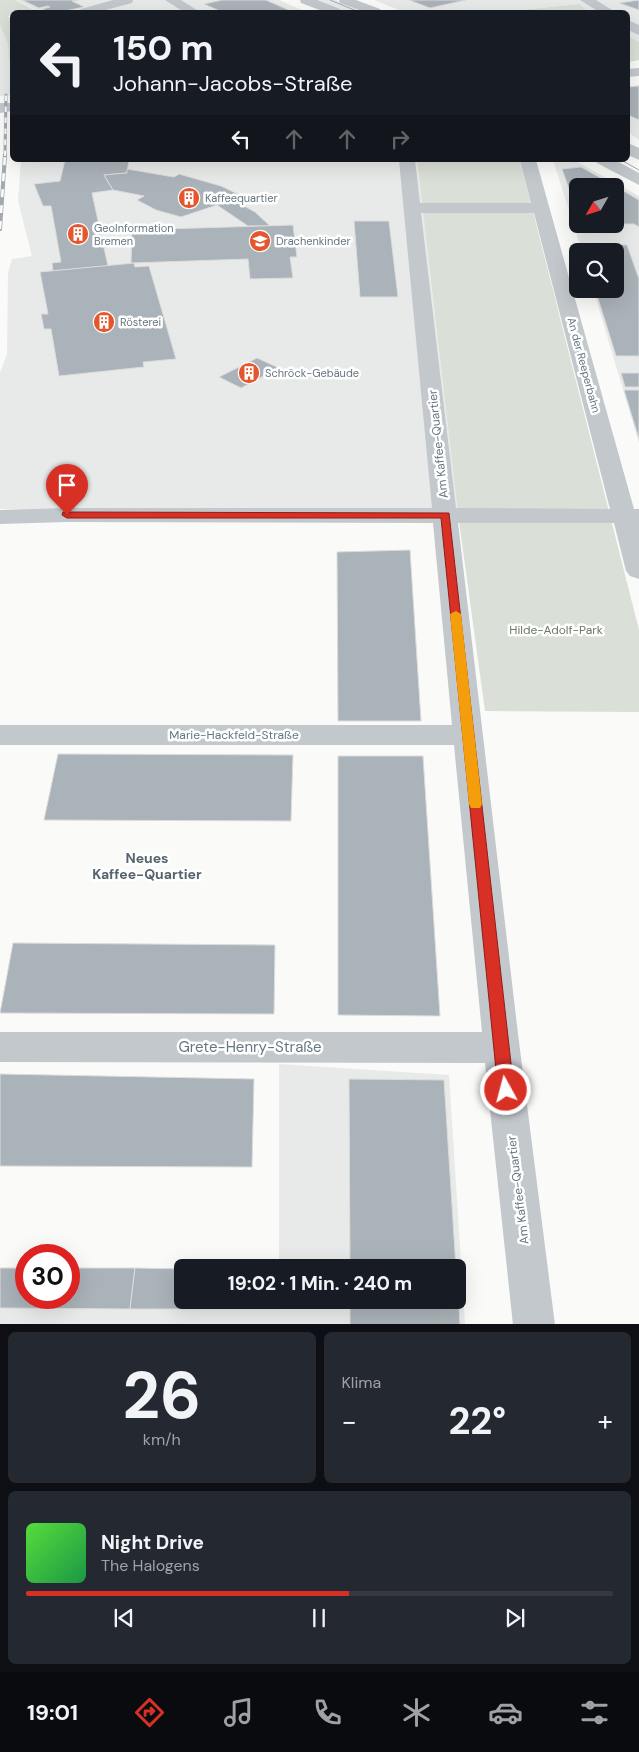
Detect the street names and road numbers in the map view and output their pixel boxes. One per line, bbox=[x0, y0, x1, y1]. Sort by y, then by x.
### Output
street label: An der Reeperbahn bbox=[565, 316, 603, 414]
street label: Am Kaffee-Quartier bbox=[424, 388, 452, 499]
street label: Marie-Hackfeld-Straße bbox=[169, 727, 299, 743]
street label: Grete-Henry-Straße bbox=[178, 1037, 322, 1057]
street label: Am Kaffee-Quartier bbox=[503, 1134, 533, 1245]

